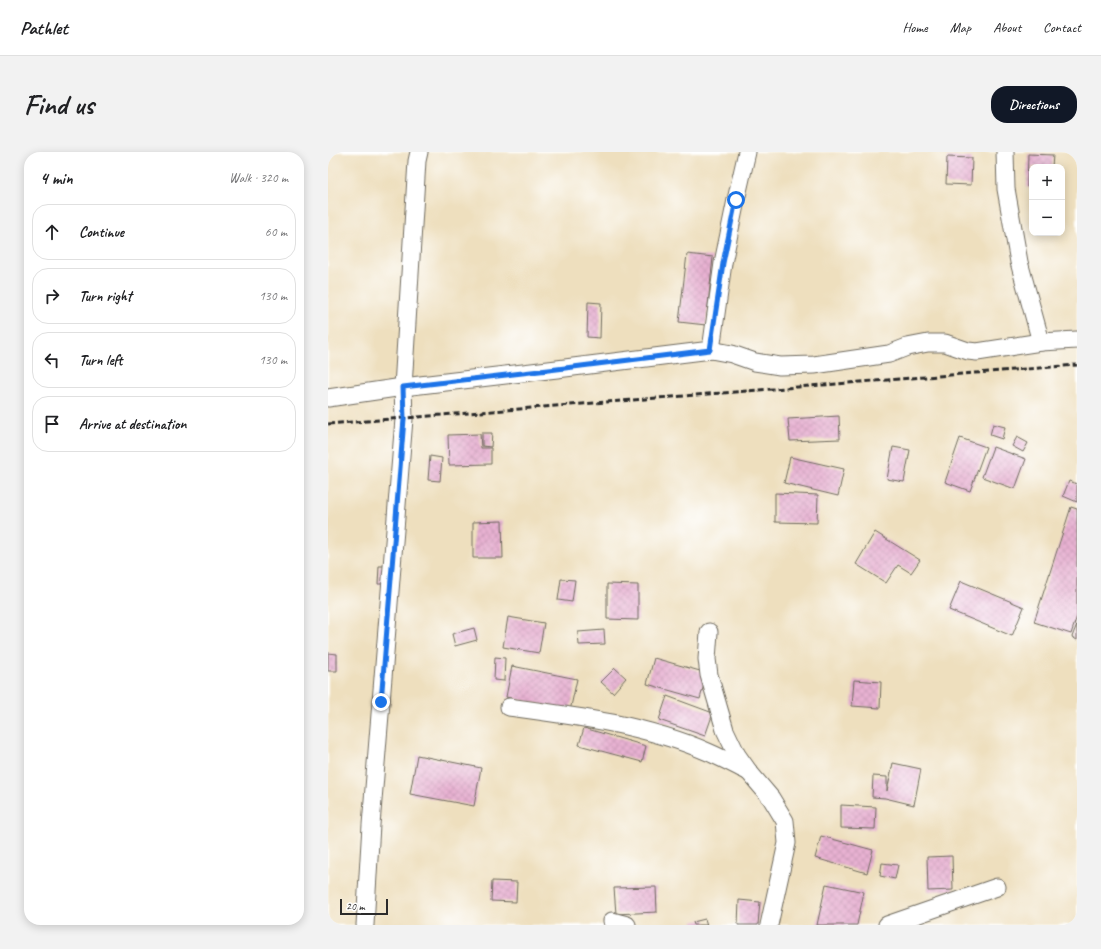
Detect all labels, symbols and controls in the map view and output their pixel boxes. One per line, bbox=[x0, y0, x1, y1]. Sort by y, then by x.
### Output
text: Pathlet bbox=[20, 16, 68, 40]
text: Home bbox=[902, 19, 928, 36]
text: Map bbox=[950, 19, 971, 36]
text: About bbox=[993, 19, 1021, 36]
text: Contact bbox=[1043, 19, 1081, 36]
button: Directions bbox=[991, 86, 1077, 123]
text: Find us bbox=[24, 87, 94, 122]
map controls bbox=[1029, 164, 1065, 236]
button: + bbox=[1029, 164, 1065, 200]
text: 4 min bbox=[40, 168, 73, 189]
text: Walk · 320 m bbox=[229, 170, 288, 186]
route start bbox=[727, 191, 745, 209]
button: − bbox=[1029, 200, 1065, 236]
icon: ahead bbox=[41, 221, 63, 243]
text: Continue bbox=[79, 223, 124, 242]
text: 60 m bbox=[265, 224, 287, 240]
icon: right bbox=[41, 285, 63, 307]
text: Turn right bbox=[79, 287, 132, 306]
text: 130 m bbox=[259, 288, 287, 304]
icon: left bbox=[41, 349, 63, 371]
text: Turn left bbox=[79, 351, 122, 370]
text: 130 m bbox=[259, 352, 287, 368]
icon: arrive bbox=[41, 413, 63, 435]
text: Arrive at destination bbox=[79, 415, 186, 434]
route end bbox=[372, 693, 390, 711]
scale bar bbox=[340, 897, 388, 916]
text: 20 m bbox=[346, 899, 365, 913]

